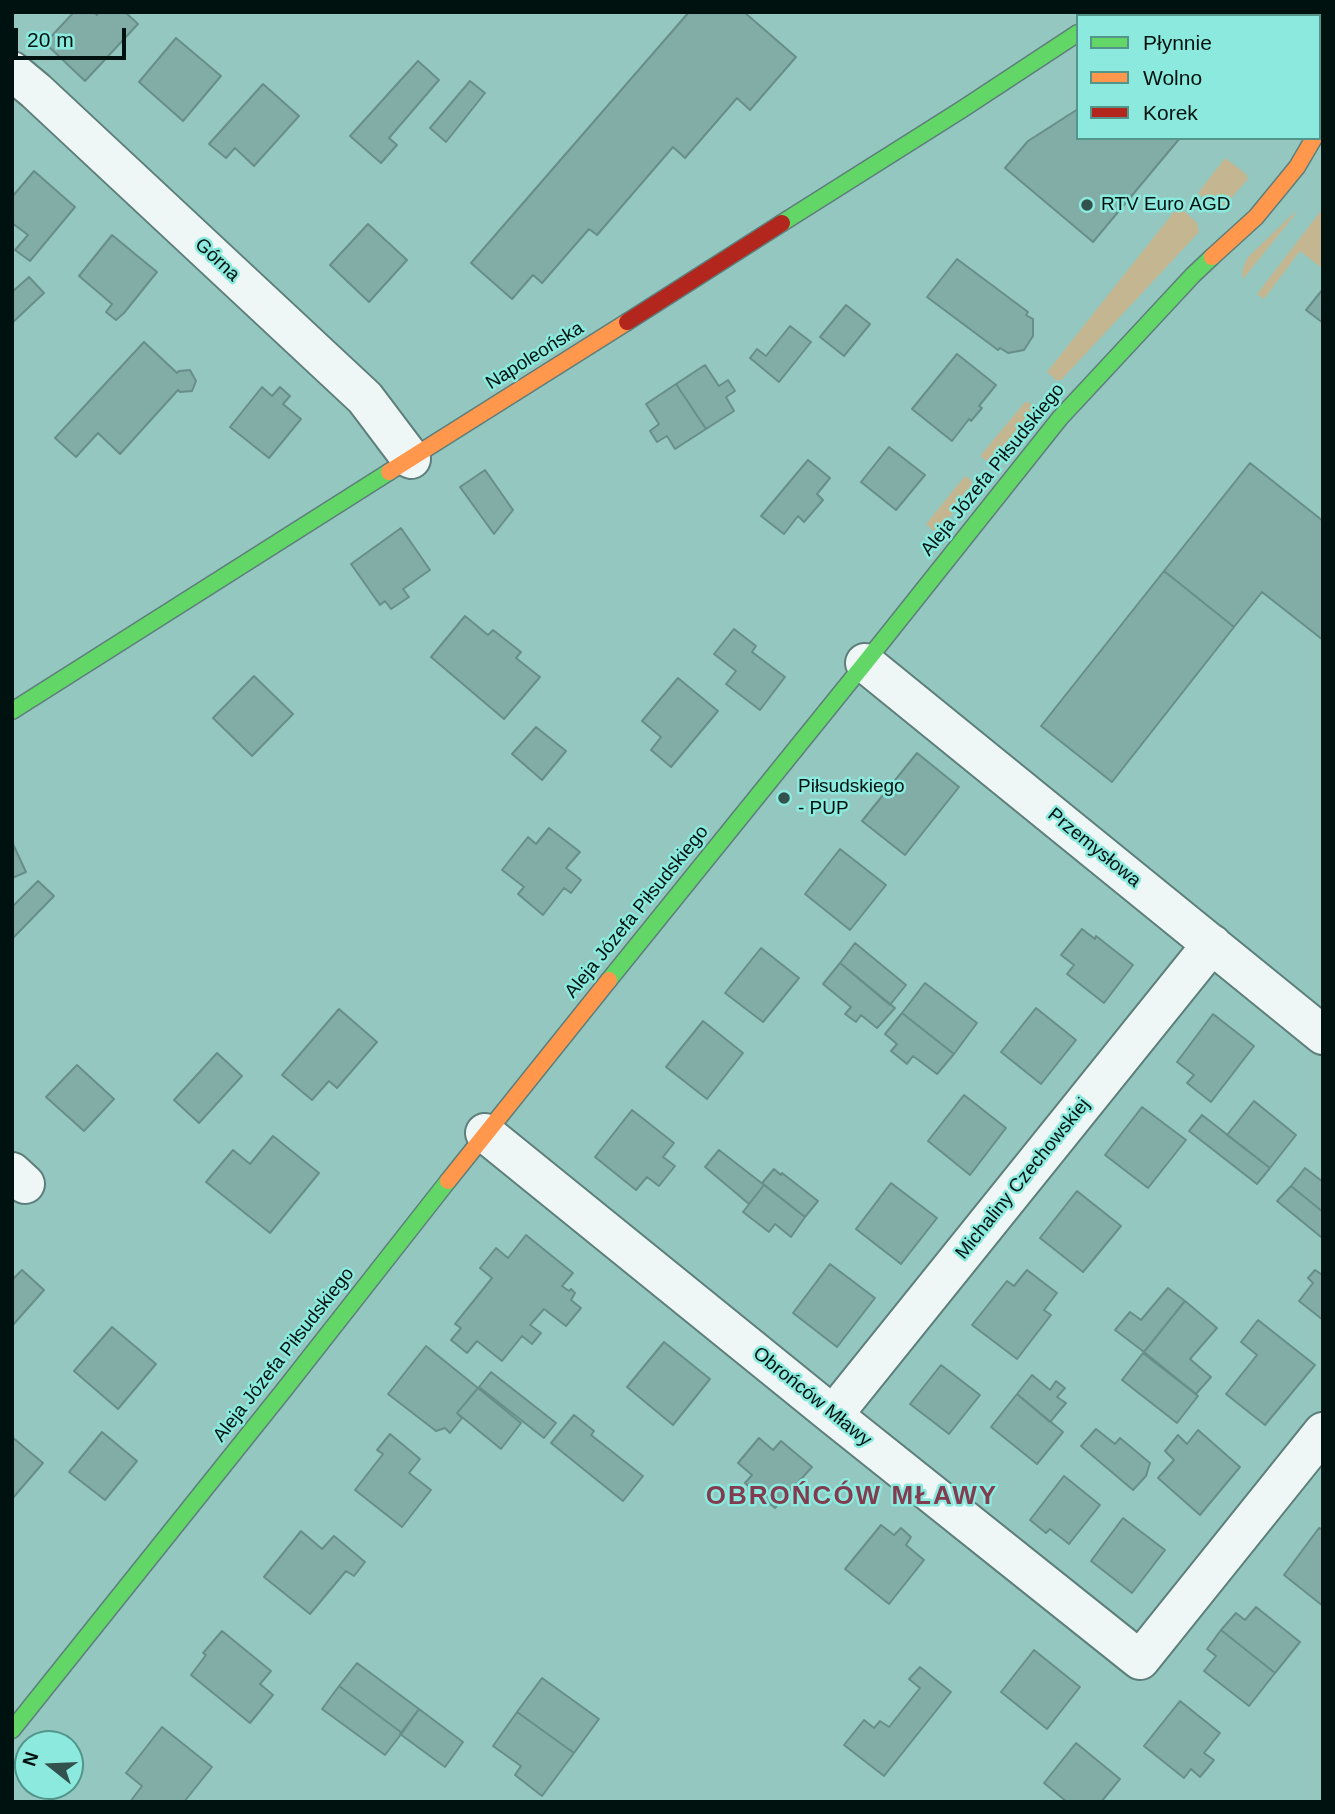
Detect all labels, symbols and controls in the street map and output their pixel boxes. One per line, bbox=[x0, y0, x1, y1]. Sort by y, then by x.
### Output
scale bar bbox=[18, 14, 130, 58]
legend bbox=[1076, 14, 1321, 140]
text: 20 m bbox=[27, 28, 74, 51]
text: Płynnie bbox=[1143, 31, 1212, 54]
text: Wolno bbox=[1143, 66, 1202, 89]
text: Korek bbox=[1143, 101, 1198, 124]
place label: RTV Euro AGD bbox=[1101, 194, 1231, 216]
marker: RTV Euro AGD bbox=[1079, 197, 1095, 213]
street label: Górna bbox=[190, 234, 244, 286]
street label: Napoleońska bbox=[482, 317, 588, 395]
street label: Aleja Józefa Piłsudskiego bbox=[916, 379, 1070, 561]
place label: Piłsudskiego - PUP bbox=[798, 776, 905, 820]
marker: Piłsudskiego - PUP bbox=[776, 790, 792, 806]
street label: Przemysłowa bbox=[1043, 804, 1145, 892]
street label: Aleja Józefa Piłsudskiego bbox=[560, 821, 714, 1003]
street label: Michaliny Czechowskiej bbox=[951, 1094, 1095, 1264]
street label: Aleja Józefa Piłsudskiego bbox=[209, 1263, 359, 1447]
street label: Obrońców Mławy bbox=[748, 1342, 876, 1452]
district label: OBROŃCÓW MŁAWY bbox=[708, 1481, 996, 1513]
north arrow bbox=[14, 1730, 84, 1800]
text: N bbox=[18, 1749, 43, 1769]

